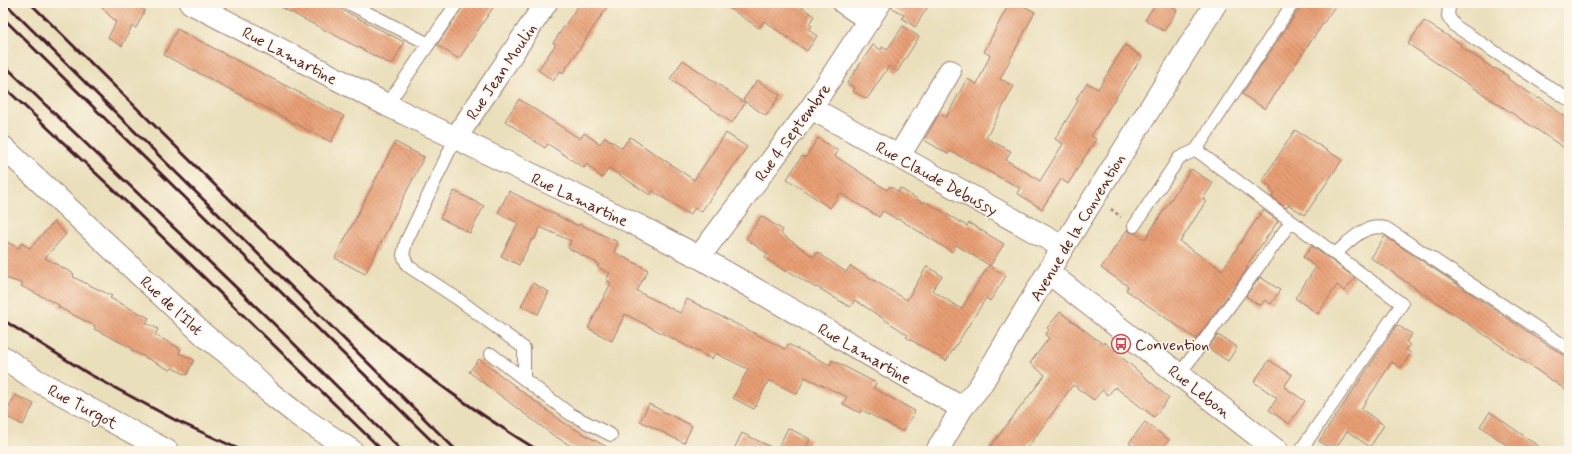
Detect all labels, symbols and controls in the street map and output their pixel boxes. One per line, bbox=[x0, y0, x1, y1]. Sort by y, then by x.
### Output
street label: Rue Jean Moulin bbox=[462, 19, 542, 124]
street label: Rue Lamartine bbox=[238, 22, 341, 90]
street label: Rue 4 Septembre bbox=[751, 79, 836, 186]
street label: Rue Claude Debussy bbox=[872, 137, 1001, 222]
street label: Avenue de la Convention bbox=[1026, 150, 1131, 305]
street label: Rue Lamartine bbox=[527, 169, 631, 232]
street label: Rue de l'Ilot bbox=[135, 272, 207, 341]
street label: Rue Lamartine bbox=[814, 319, 915, 390]
bus stop icon: Convention bbox=[1110, 333, 1132, 355]
place label: Convention bbox=[1135, 335, 1209, 356]
street label: Rue Lebon bbox=[1163, 361, 1235, 424]
street label: Rue Turgot bbox=[43, 380, 121, 436]

